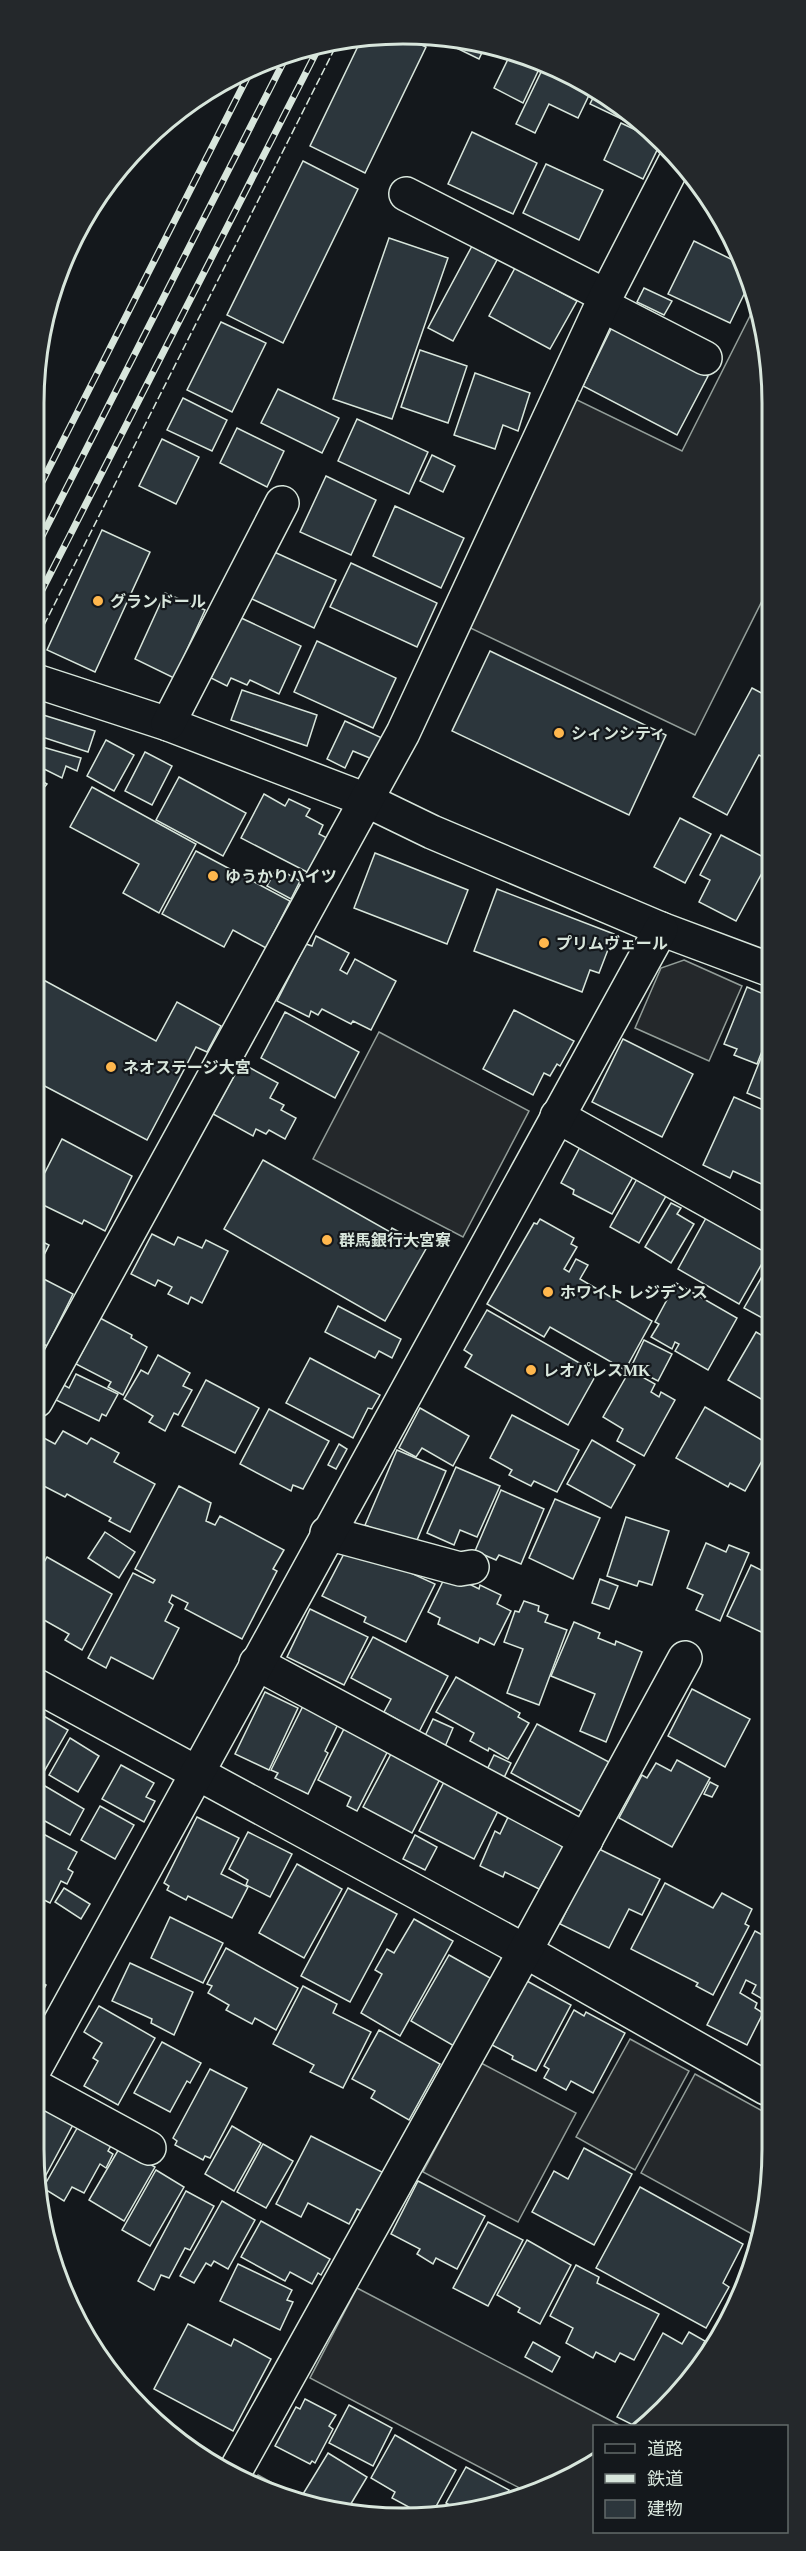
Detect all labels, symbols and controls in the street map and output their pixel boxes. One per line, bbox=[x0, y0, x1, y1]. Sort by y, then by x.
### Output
place label: グランドール bbox=[110, 592, 206, 610]
marker: グランドール bbox=[91, 594, 105, 608]
place label: シィンシティ bbox=[571, 725, 666, 742]
marker: シィンシティ bbox=[552, 726, 566, 740]
place label: ゆうかりハイツ bbox=[225, 868, 337, 885]
marker: ゆうかりハイツ bbox=[206, 869, 220, 883]
place label: プリムヴェール bbox=[556, 935, 668, 952]
marker: プリムヴェール bbox=[537, 936, 551, 950]
place label: ネオステージ大宮 bbox=[123, 1059, 251, 1076]
marker: ネオステージ大宮 bbox=[104, 1060, 118, 1074]
place label: 群馬銀行大宮寮 bbox=[339, 1232, 451, 1249]
marker: 群馬銀行大宮寮 bbox=[320, 1233, 334, 1247]
place label: ホワイト レジデンス bbox=[560, 1284, 708, 1301]
marker: ホワイト レジデンス bbox=[541, 1285, 555, 1299]
place label: レオパレスMK bbox=[543, 1362, 651, 1379]
marker: レオパレスMK bbox=[524, 1363, 538, 1377]
legend bbox=[593, 2425, 788, 2533]
text: 道路 bbox=[647, 2439, 683, 2459]
text: 鉄道 bbox=[647, 2469, 683, 2489]
text: 建物 bbox=[647, 2499, 683, 2519]

